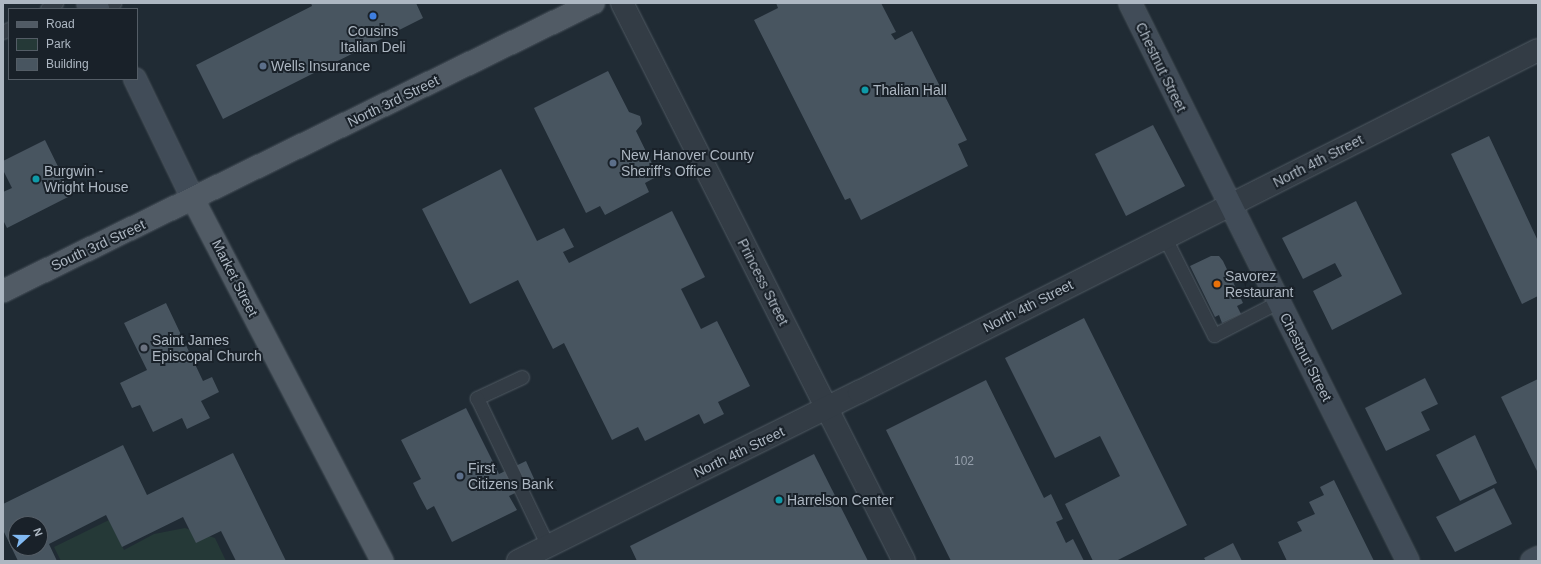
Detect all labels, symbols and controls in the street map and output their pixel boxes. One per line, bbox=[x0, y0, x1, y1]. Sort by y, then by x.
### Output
legend bbox=[8, 8, 138, 80]
marker: Cousins Italian Deli bbox=[368, 11, 378, 21]
text: Road bbox=[46, 17, 75, 31]
street label: Chestnut Street bbox=[1132, 20, 1190, 114]
place label: Cousins Italian Deli bbox=[340, 23, 406, 56]
text: Park bbox=[46, 37, 71, 51]
text: Building bbox=[46, 57, 89, 71]
place label: Wells Insurance bbox=[271, 58, 370, 74]
marker: Wells Insurance bbox=[258, 61, 268, 71]
street label: North 3rd Street bbox=[345, 72, 441, 130]
place label: Thalian Hall bbox=[873, 82, 947, 98]
marker: Thalian Hall bbox=[860, 85, 870, 95]
street label: North 4th Street bbox=[1270, 131, 1366, 191]
place label: New Hanover County Sheriff's Office bbox=[621, 147, 754, 180]
marker: New Hanover County Sheriff's Office bbox=[608, 158, 618, 168]
place label: Burgwin - Wright House bbox=[44, 163, 129, 196]
marker: Burgwin - Wright House bbox=[31, 174, 41, 184]
street label: South 3rd Street bbox=[48, 216, 148, 274]
street label: Princess Street bbox=[734, 236, 792, 328]
street label: Market Street bbox=[208, 237, 262, 319]
place label: Savorez Restaurant bbox=[1225, 268, 1293, 300]
street label: North 4th Street bbox=[980, 276, 1076, 336]
marker: Savorez Restaurant bbox=[1212, 279, 1222, 289]
street label: Chestnut Street bbox=[1276, 310, 1336, 404]
place label: Saint James Episcopal Church bbox=[152, 332, 262, 364]
marker: Saint James Episcopal Church bbox=[139, 343, 149, 353]
street label: North 4th Street bbox=[691, 423, 787, 481]
house number: 102 bbox=[954, 455, 974, 469]
place label: First Citizens Bank bbox=[468, 460, 554, 492]
marker: First Citizens Bank bbox=[455, 471, 465, 481]
place label: Harrelson Center bbox=[787, 492, 894, 508]
marker: Harrelson Center bbox=[774, 495, 784, 505]
north arrow bbox=[8, 516, 48, 556]
text: N bbox=[31, 526, 45, 538]

